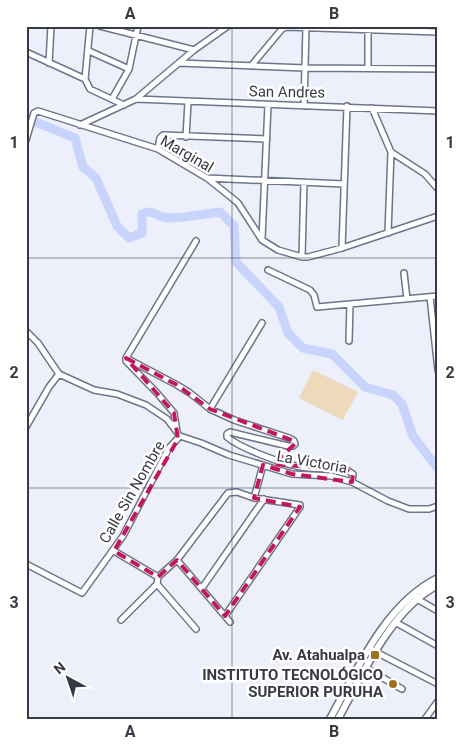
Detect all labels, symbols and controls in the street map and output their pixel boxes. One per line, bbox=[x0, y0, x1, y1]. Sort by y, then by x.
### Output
text: A bbox=[125, 4, 136, 23]
text: B bbox=[329, 4, 339, 23]
street label: San Andres bbox=[249, 82, 325, 102]
street label: Marginal bbox=[157, 132, 217, 176]
text: 1 bbox=[9, 133, 19, 152]
text: 1 bbox=[445, 133, 455, 152]
text: 2 bbox=[9, 363, 19, 382]
text: 2 bbox=[445, 363, 455, 382]
street label: Calle Sin Nombre bbox=[95, 438, 169, 546]
street label: La Victoria bbox=[275, 447, 349, 477]
text: 3 bbox=[9, 593, 19, 612]
text: 3 bbox=[445, 593, 455, 612]
place label: Av. Atahualpa bbox=[272, 646, 365, 664]
marker: Av. Atahualpa bbox=[369, 649, 381, 661]
north arrow bbox=[42, 652, 92, 702]
text: N bbox=[51, 659, 69, 677]
place label: INSTITUTO TECNOLÓGICO SUPERIOR PURUHA bbox=[202, 666, 384, 701]
marker: INSTITUTO TECNOLÓGICO SUPERIOR PURUHA bbox=[387, 678, 399, 690]
text: A bbox=[125, 722, 136, 741]
text: B bbox=[329, 722, 339, 741]

